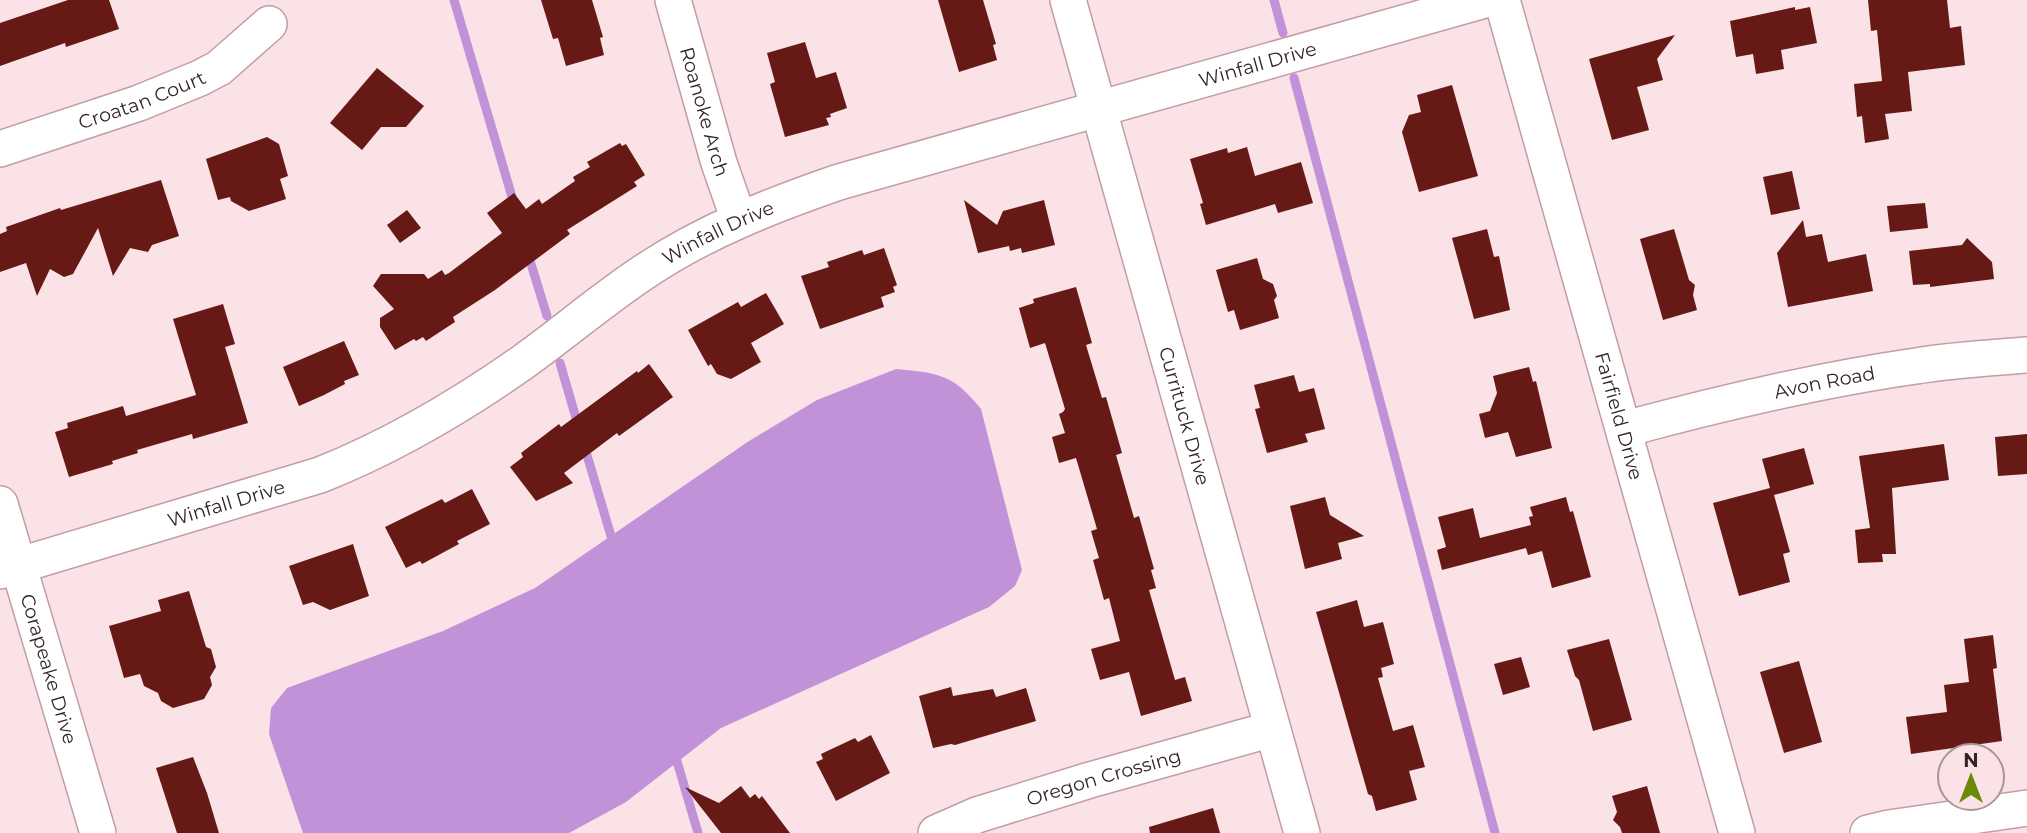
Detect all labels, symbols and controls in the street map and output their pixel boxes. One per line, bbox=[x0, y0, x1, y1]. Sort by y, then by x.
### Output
street label: Winfall Drive bbox=[1196, 37, 1319, 92]
street label: Roanoke Arch bbox=[675, 44, 734, 179]
street label: Croatan Court bbox=[75, 66, 210, 134]
street label: Winfall Drive bbox=[658, 196, 777, 269]
street label: Currituck Drive bbox=[1154, 344, 1215, 488]
street label: Fairfield Drive bbox=[1590, 349, 1648, 482]
street label: Avon Road bbox=[1772, 361, 1877, 403]
street label: Winfall Drive bbox=[165, 475, 287, 532]
street label: Corapeake Drive bbox=[16, 591, 82, 747]
north arrow bbox=[1936, 742, 2006, 812]
street label: Oregon Crossing bbox=[1023, 744, 1184, 811]
text: N bbox=[1963, 749, 1979, 772]

